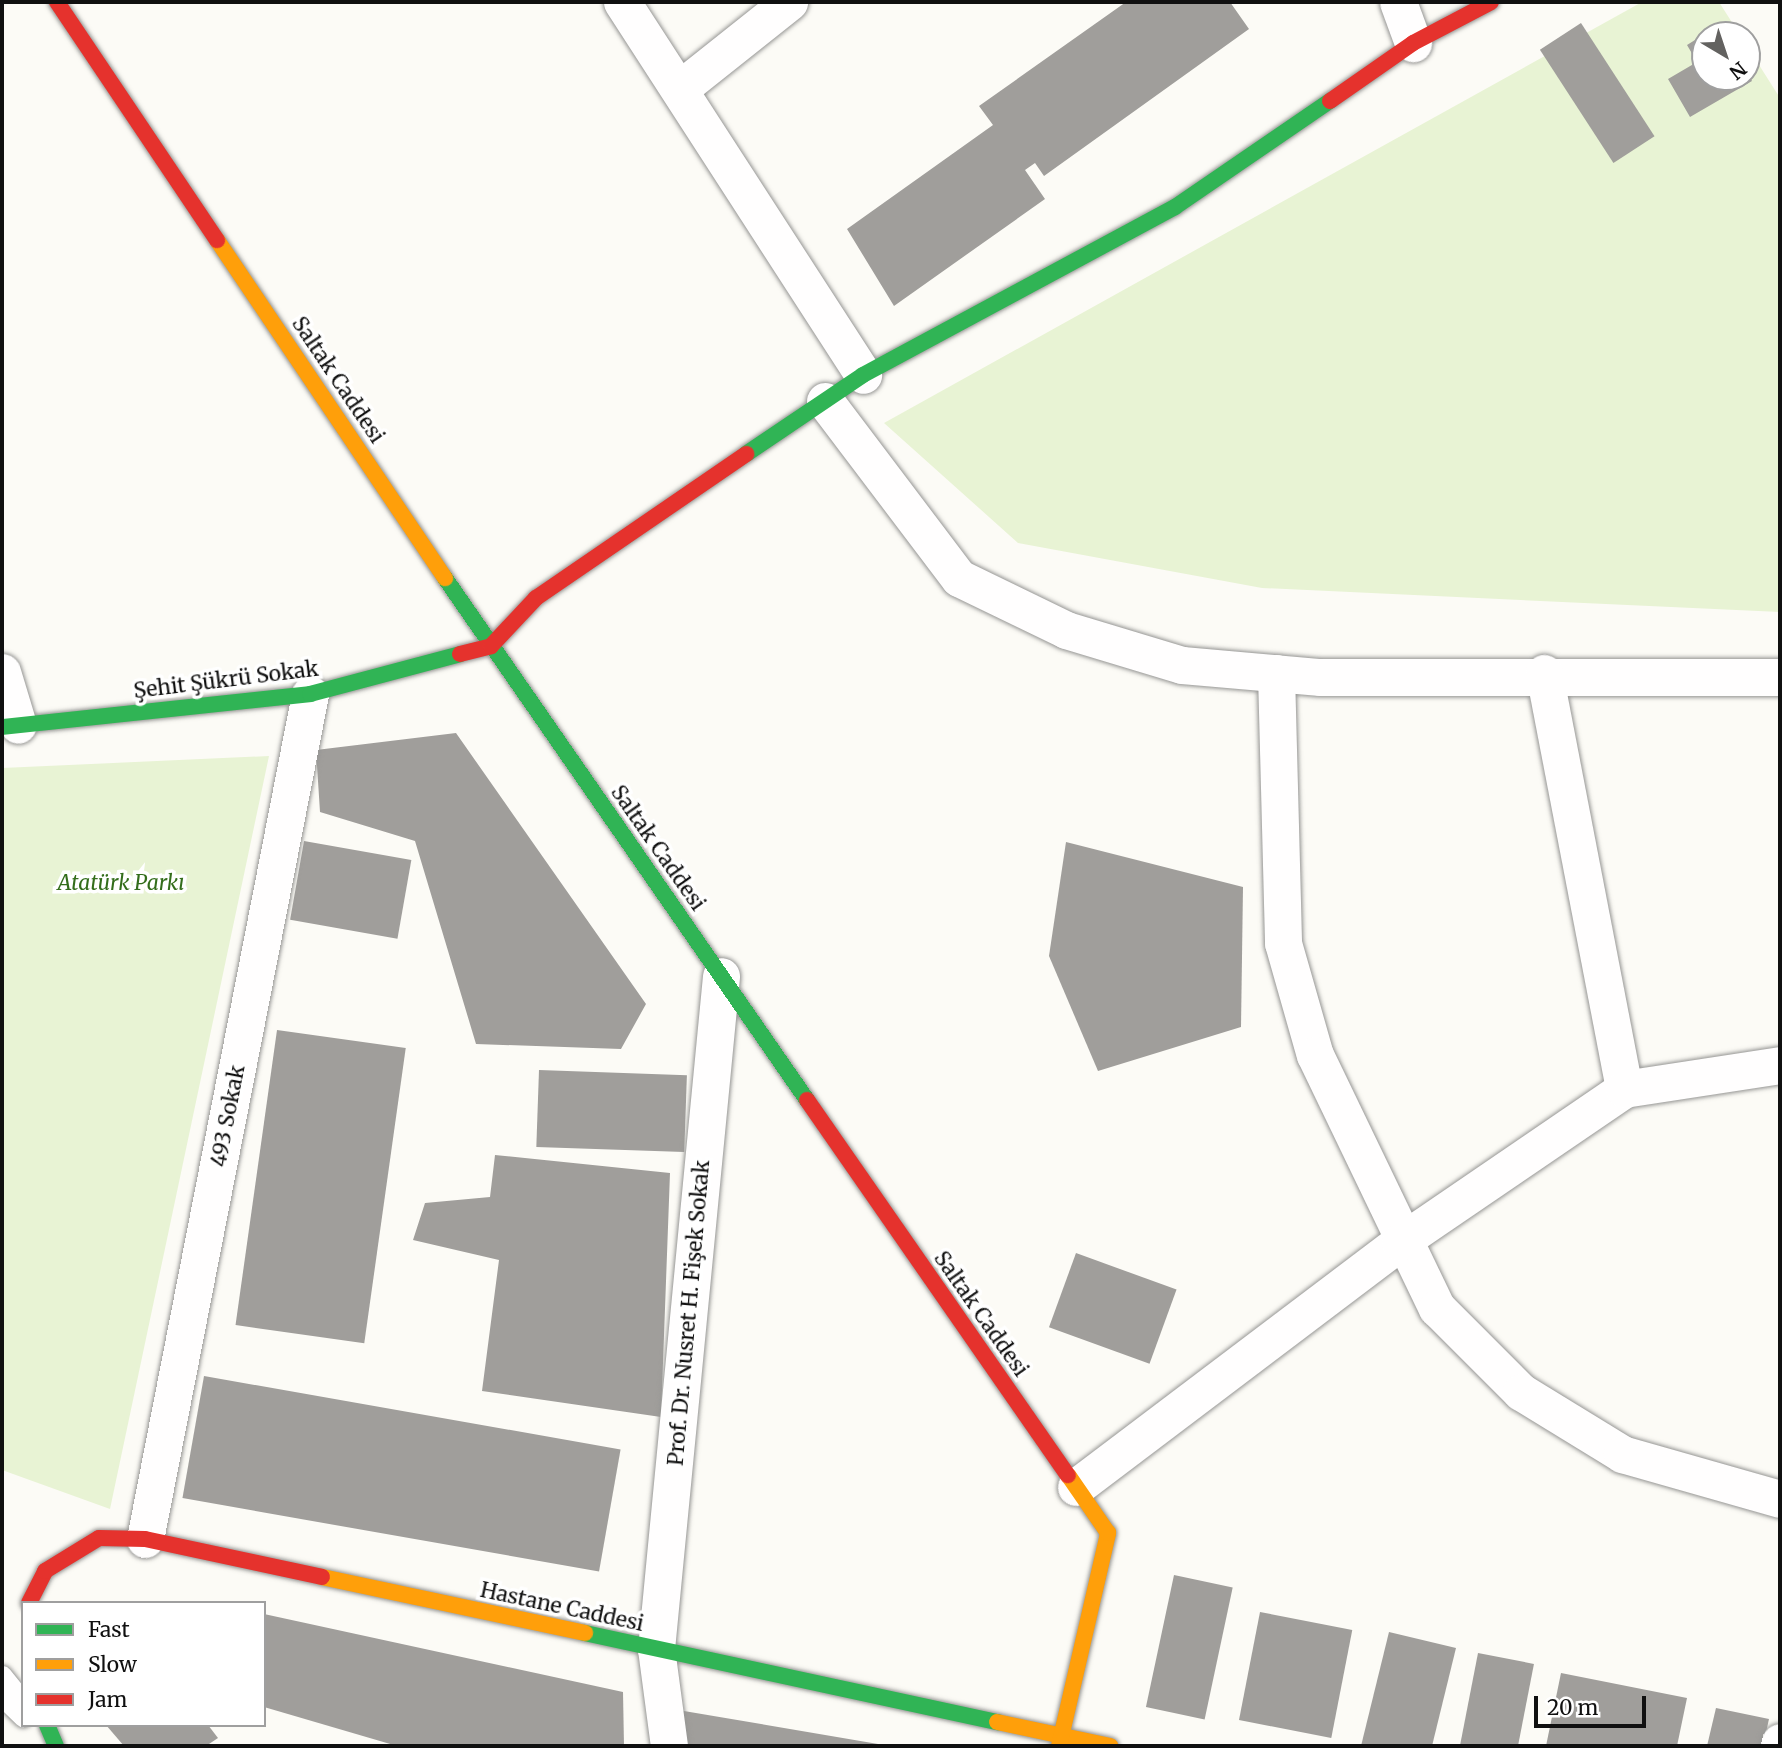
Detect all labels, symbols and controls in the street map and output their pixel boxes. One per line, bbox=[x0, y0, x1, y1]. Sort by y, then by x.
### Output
north arrow bbox=[1691, 21, 1761, 91]
text: N bbox=[1725, 57, 1751, 85]
street label: Saltak Caddesi bbox=[286, 312, 390, 448]
street label: Şehit Şükrü Sokak bbox=[132, 656, 320, 704]
street label: Saltak Caddesi bbox=[605, 781, 711, 915]
park label: Atatürk Parkı bbox=[57, 870, 185, 896]
street label: 493 Sokak bbox=[206, 1063, 250, 1169]
street label: Prof. Dr. Nusret H. Fişek Sokak bbox=[663, 1159, 715, 1467]
street label: Saltak Caddesi bbox=[928, 1247, 1034, 1381]
street label: Hastane Caddesi bbox=[478, 1577, 646, 1637]
legend bbox=[21, 1601, 266, 1727]
text: Fast bbox=[88, 1616, 130, 1643]
text: Slow bbox=[88, 1651, 137, 1678]
scale bar bbox=[1537, 1682, 1649, 1726]
text: Jam bbox=[88, 1686, 127, 1713]
text: 20 m bbox=[1547, 1694, 1598, 1721]

